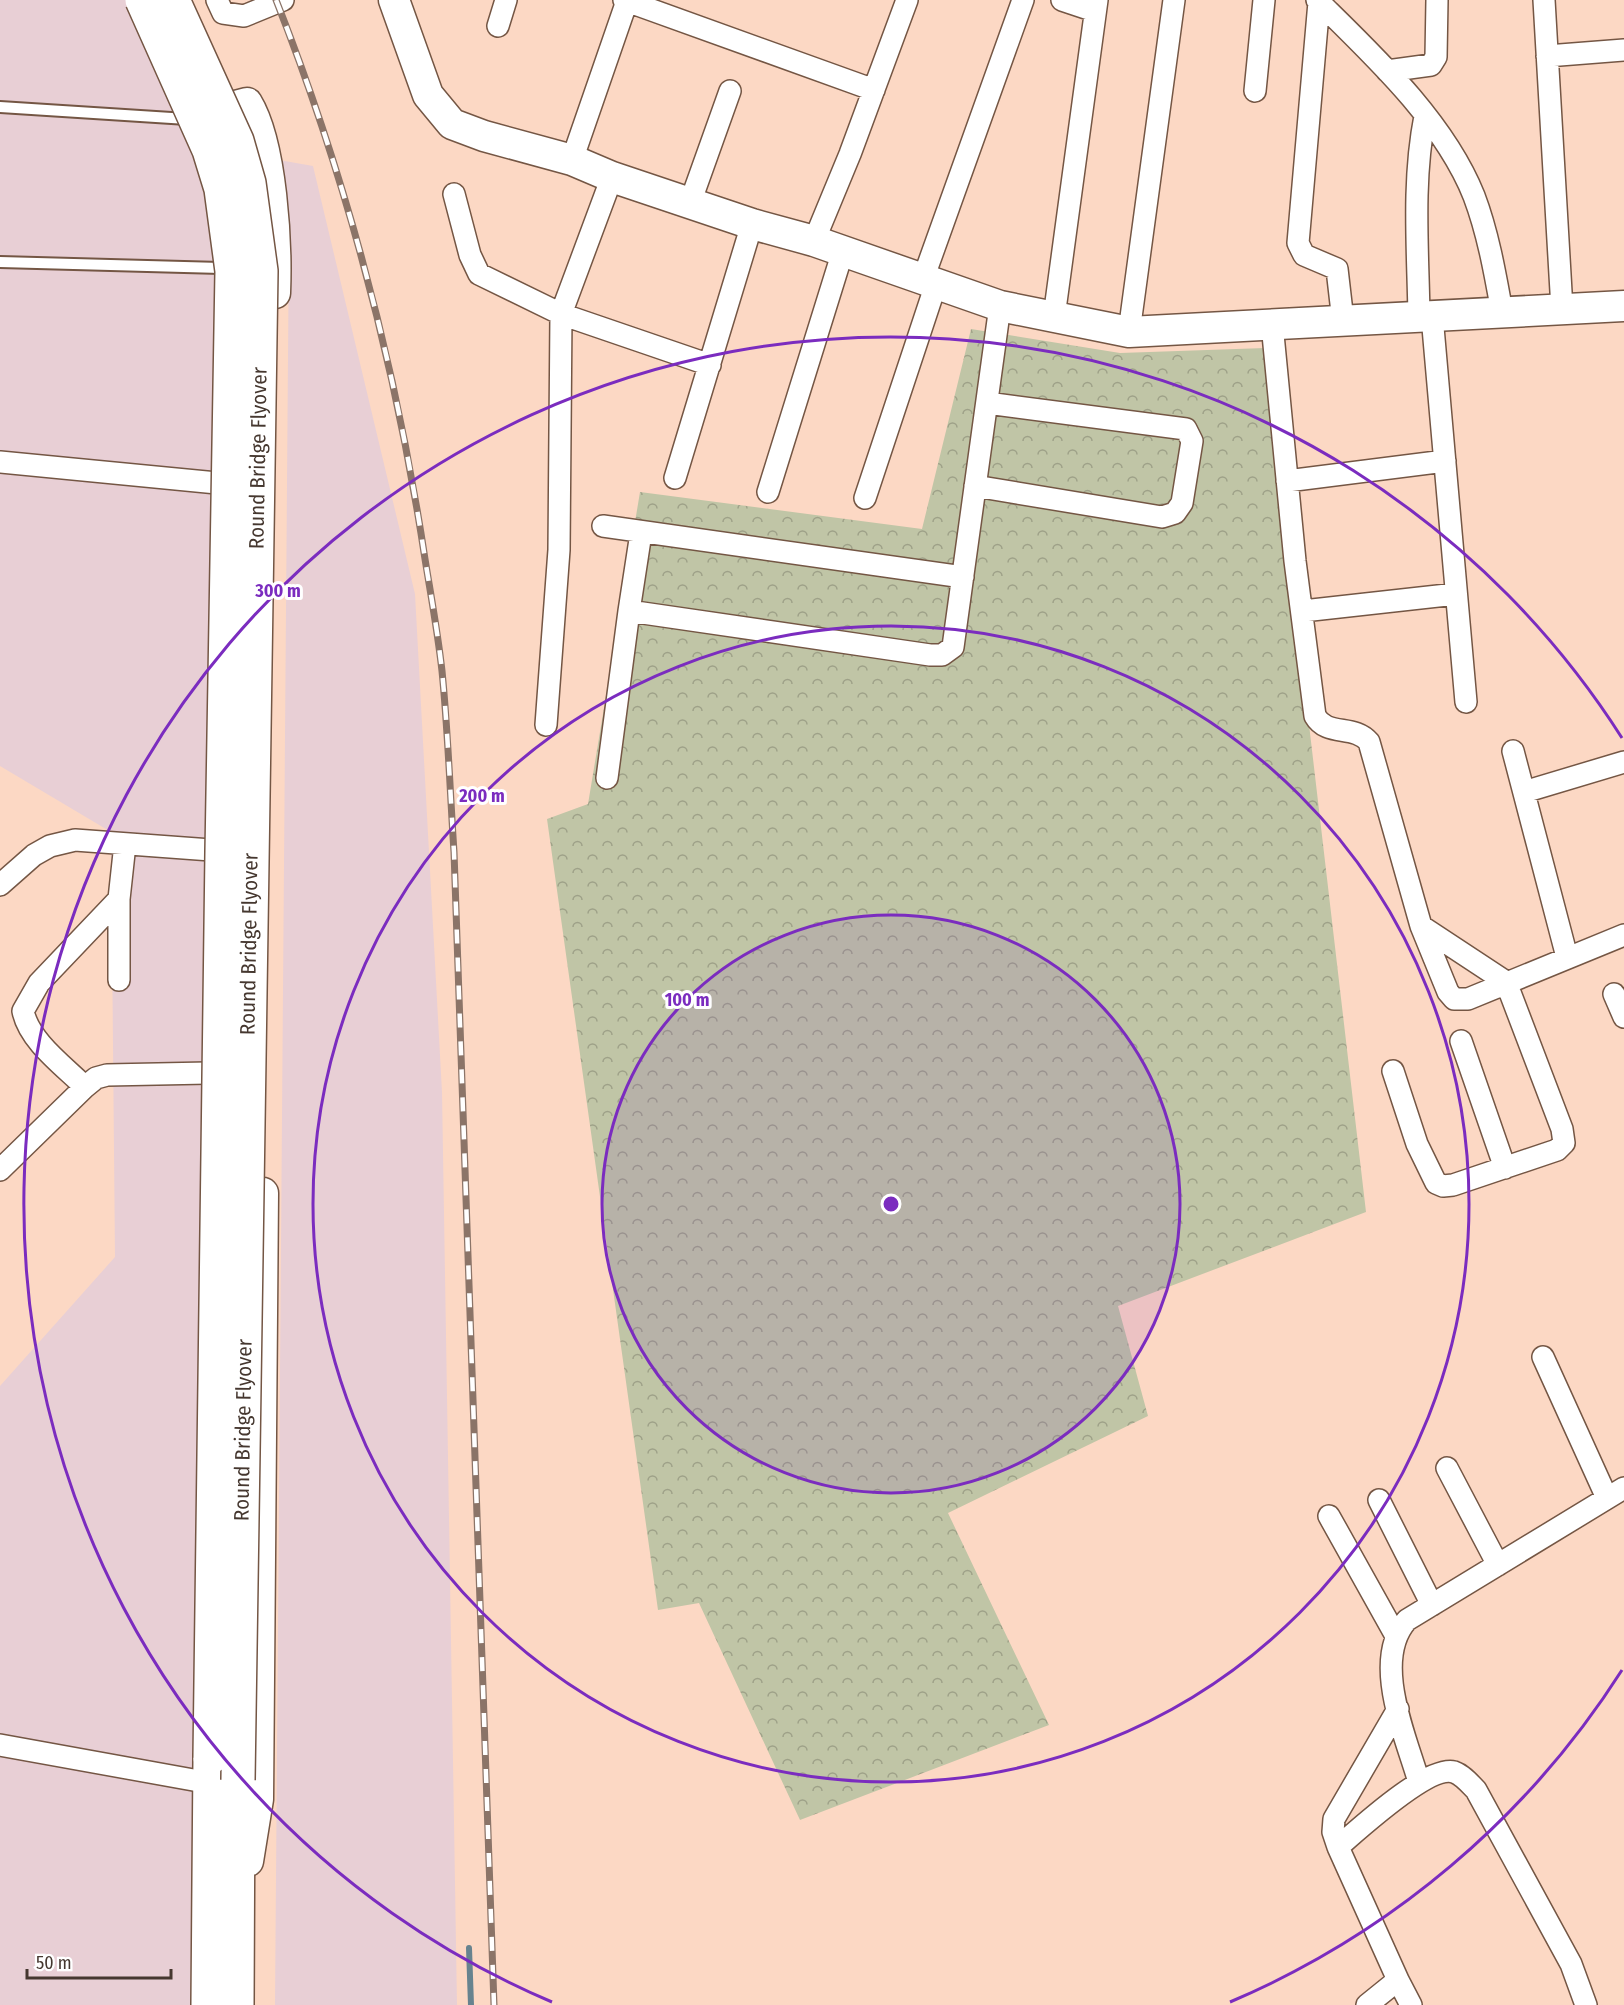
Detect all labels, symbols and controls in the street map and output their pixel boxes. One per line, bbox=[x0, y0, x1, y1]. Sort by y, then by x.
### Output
street label: Round Bridge Flyover bbox=[243, 366, 273, 549]
text: 300 m bbox=[254, 580, 301, 602]
text: 200 m bbox=[458, 785, 505, 807]
street label: Round Bridge Flyover bbox=[234, 852, 264, 1035]
text: 100 m bbox=[665, 989, 709, 1011]
centre of rings bbox=[881, 1194, 901, 1214]
street label: Round Bridge Flyover bbox=[228, 1338, 258, 1521]
scale bar bbox=[27, 1942, 171, 1980]
text: 50 m bbox=[36, 1952, 72, 1974]

